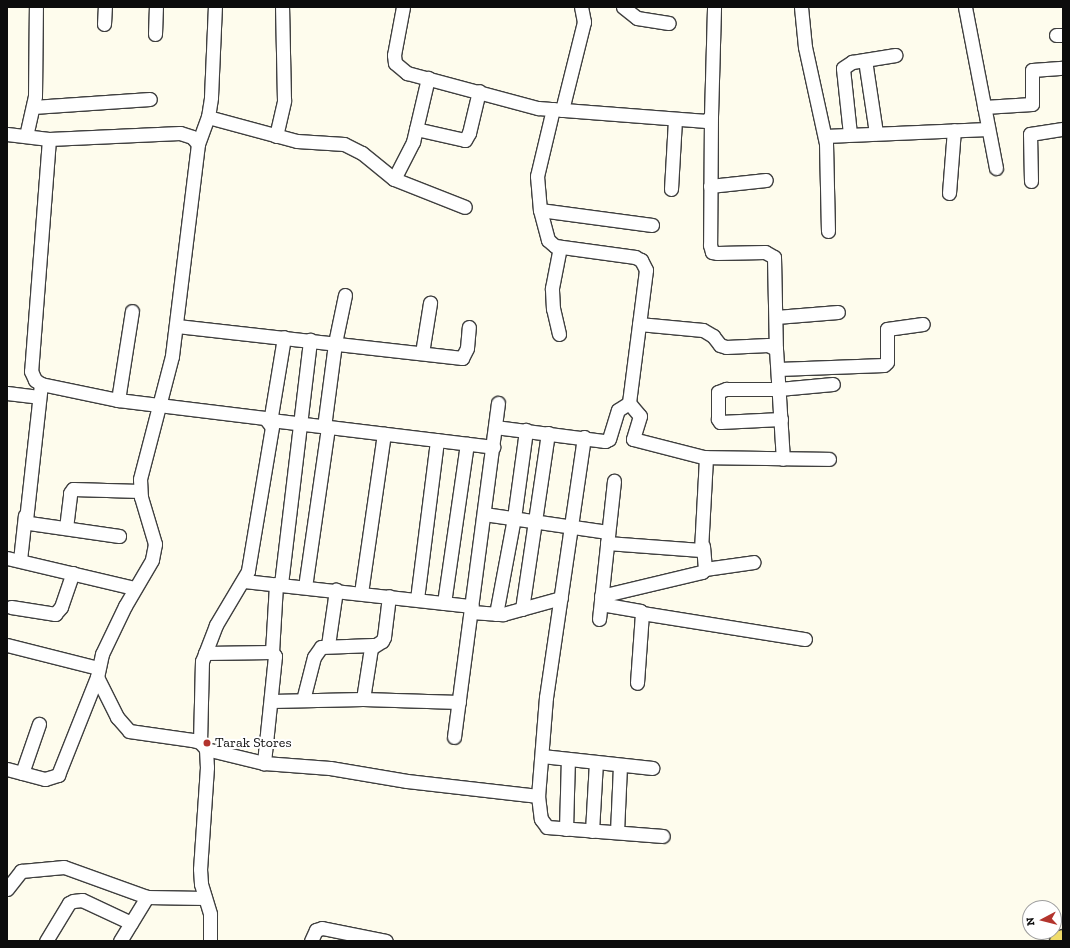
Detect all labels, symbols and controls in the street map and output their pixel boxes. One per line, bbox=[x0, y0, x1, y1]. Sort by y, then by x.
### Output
place label: Tarak Stores bbox=[215, 735, 292, 751]
marker: Tarak Stores bbox=[202, 738, 212, 748]
north arrow bbox=[1022, 900, 1062, 940]
text: N bbox=[1024, 916, 1038, 926]

